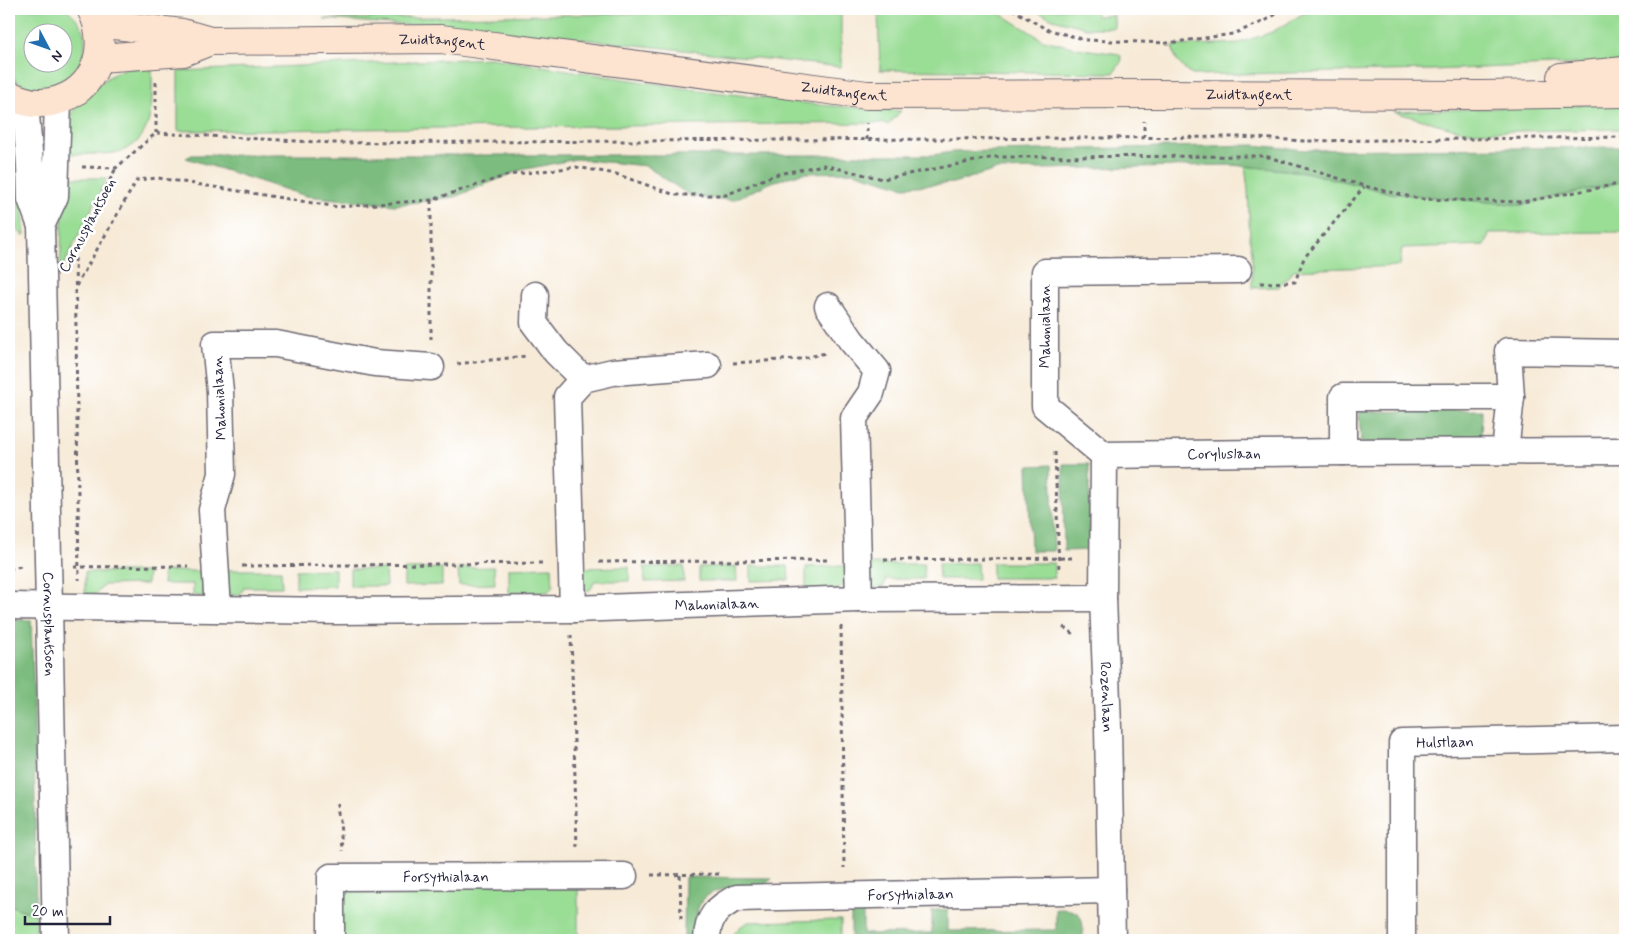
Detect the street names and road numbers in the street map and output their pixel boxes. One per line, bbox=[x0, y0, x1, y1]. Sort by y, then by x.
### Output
street label: Zuidtangent bbox=[398, 30, 487, 56]
street label: Zuidtangent bbox=[799, 77, 888, 106]
street label: Zuidtangent bbox=[1205, 85, 1293, 106]
street label: Cornusplantsoen bbox=[55, 175, 121, 276]
street label: Mahonialaan bbox=[1036, 284, 1056, 368]
street label: Mahonialaan bbox=[208, 355, 232, 441]
street label: Coryluslaan bbox=[1187, 444, 1261, 465]
street label: Cornusplantsoen bbox=[37, 571, 59, 676]
street label: Mahonialaan bbox=[674, 593, 760, 616]
street label: Rozenlaan bbox=[1094, 661, 1117, 732]
street label: Hulstlaan bbox=[1416, 732, 1474, 754]
street label: Forsythialaan bbox=[403, 867, 489, 888]
street label: Forsythialaan bbox=[867, 884, 954, 906]

